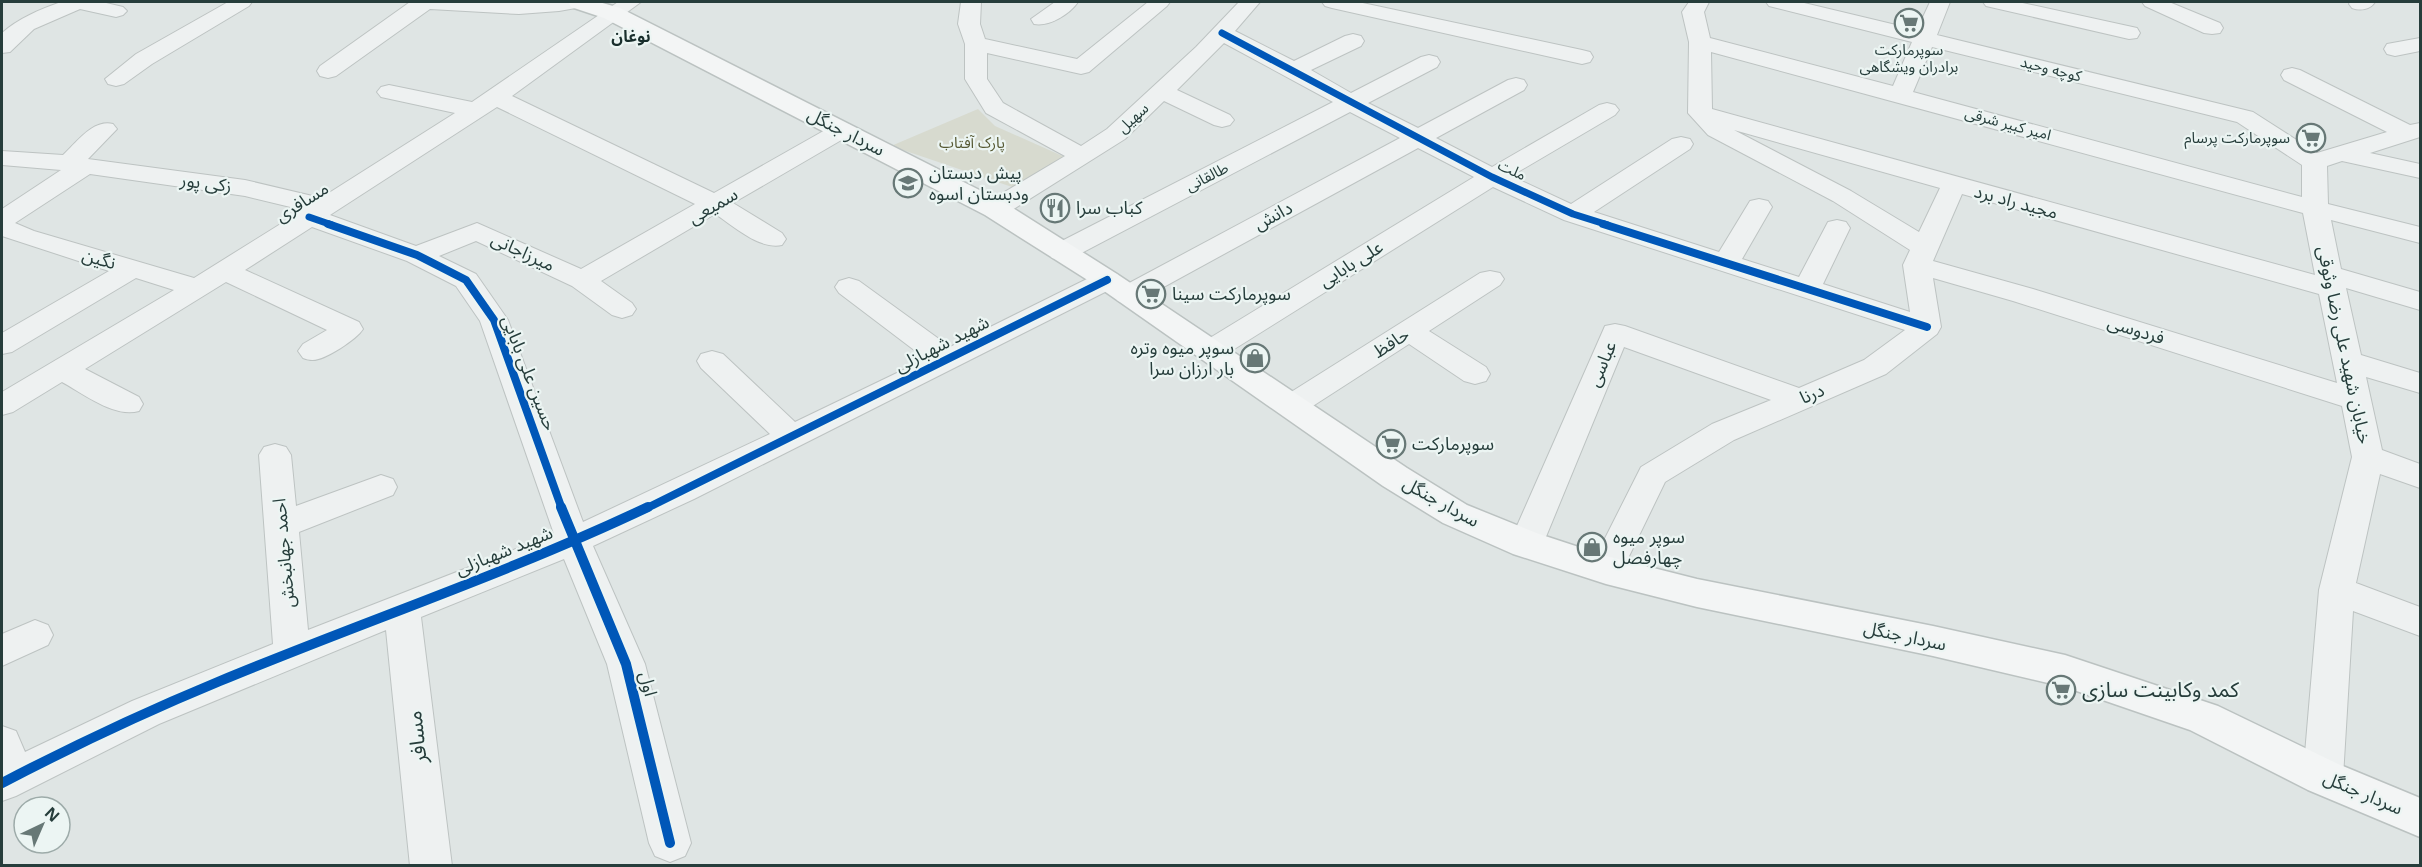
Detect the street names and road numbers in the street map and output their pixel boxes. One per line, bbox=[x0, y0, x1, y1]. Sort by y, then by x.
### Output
street label: کوچه وحید bbox=[2018, 51, 2085, 86]
street label: سهیل bbox=[1112, 98, 1152, 137]
street label: سردار جنگل bbox=[804, 101, 889, 161]
street label: امیر کبیر شرقی bbox=[1963, 102, 2054, 144]
street label: ملت bbox=[1495, 154, 1530, 184]
street label: طالقانی bbox=[1182, 157, 1231, 195]
street label: زکی پور bbox=[178, 167, 233, 197]
street label: مسافری bbox=[270, 175, 333, 227]
street label: مجید راد برد bbox=[1972, 178, 2061, 224]
street label: سمیعی bbox=[683, 181, 742, 229]
street label: دانش bbox=[1249, 195, 1296, 235]
street label: میرزاجانی bbox=[488, 226, 559, 276]
street label: علی بابایی bbox=[1314, 234, 1387, 292]
street label: نگین bbox=[80, 242, 119, 274]
street label: خیابان شهید علی رضا وثوقی bbox=[2312, 244, 2378, 446]
street label: شهید شهبازلی bbox=[890, 309, 993, 377]
street label: فردوسی bbox=[2105, 309, 2168, 349]
street label: حسین علی بابایی bbox=[497, 312, 563, 434]
street label: حافظ bbox=[1368, 322, 1413, 363]
street label: عباسی bbox=[1581, 337, 1621, 390]
street label: درنا bbox=[1796, 377, 1828, 409]
street label: سردار جنگل bbox=[1399, 470, 1484, 532]
street label: احمد جهانبخش bbox=[266, 497, 300, 609]
street label: شهید شهبازلی bbox=[451, 520, 556, 580]
street label: سردار جنگل bbox=[1862, 615, 1949, 655]
street label: اول bbox=[634, 669, 664, 699]
street label: مسافر bbox=[399, 709, 433, 766]
street label: سردار جنگل bbox=[2320, 765, 2407, 820]

